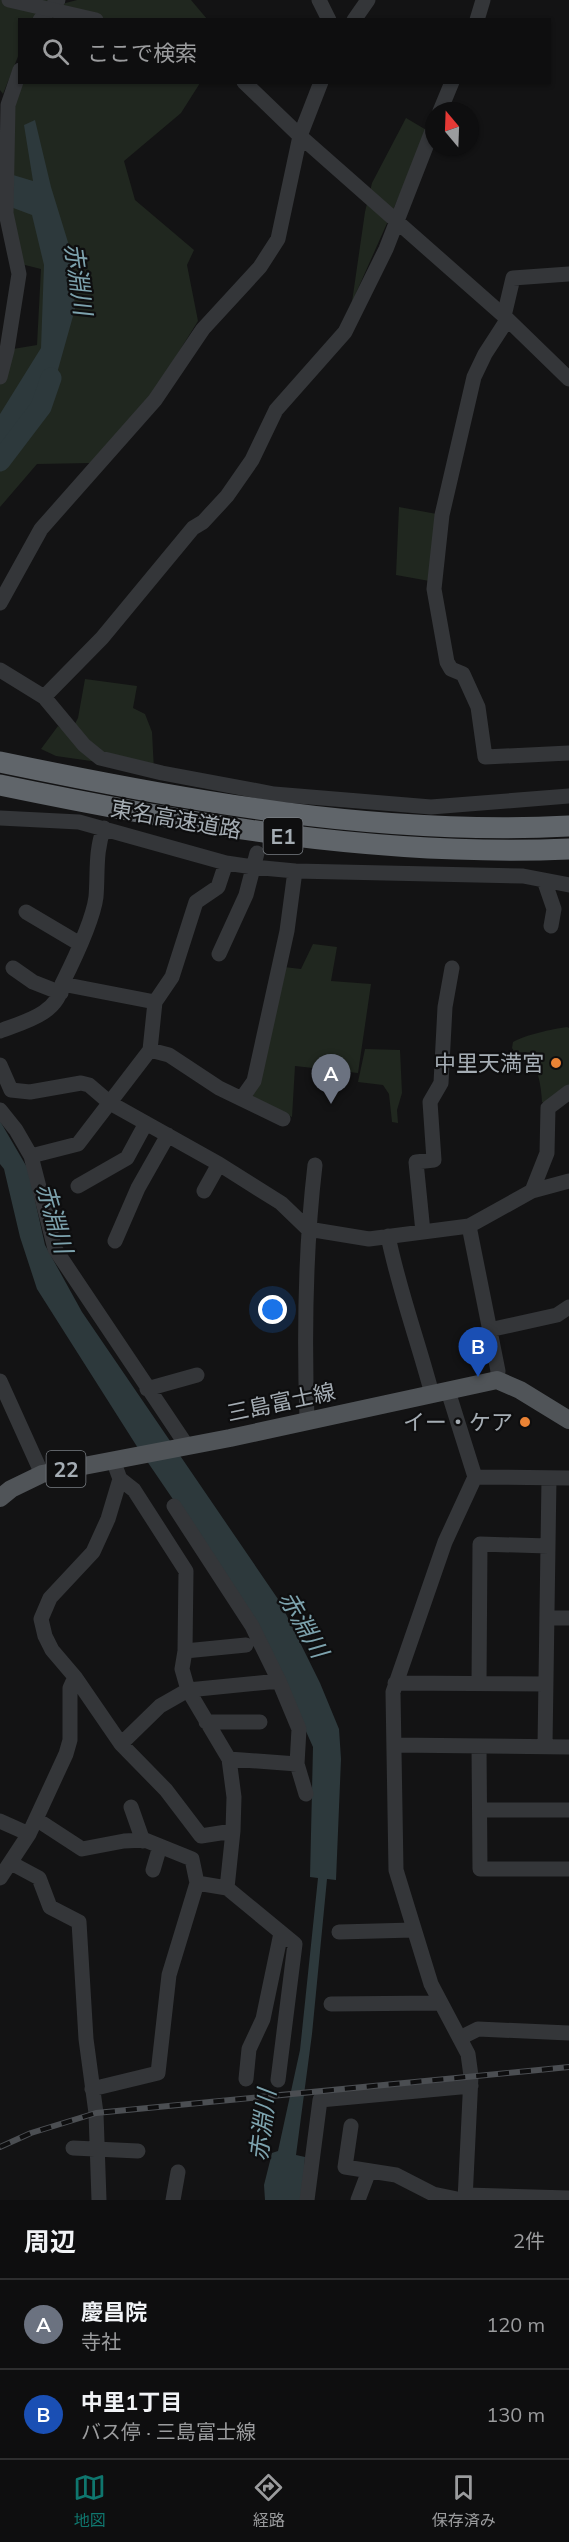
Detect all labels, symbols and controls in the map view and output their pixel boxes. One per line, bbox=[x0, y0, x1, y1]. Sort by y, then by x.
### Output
search box bbox=[18, 18, 551, 84]
icon: search bbox=[39, 35, 72, 68]
text: ここで検索 bbox=[87, 39, 197, 67]
north arrow bbox=[425, 102, 479, 156]
water label: 赤淵川 bbox=[59, 241, 99, 320]
street label: 東名高速道路 bbox=[109, 794, 243, 844]
road number: E1 bbox=[264, 818, 302, 854]
place label: 中里天満宮 bbox=[434, 1049, 544, 1077]
pin: A bbox=[312, 1054, 350, 1104]
marker: 中里天満宮 bbox=[549, 1056, 563, 1070]
water label: 赤淵川 bbox=[31, 1179, 80, 1260]
your location bbox=[258, 1295, 287, 1324]
pin: B bbox=[458, 1328, 498, 1377]
street label: 三島富士線 bbox=[224, 1377, 338, 1427]
place label: イー・ケア bbox=[403, 1408, 513, 1436]
marker: イー・ケア bbox=[518, 1415, 532, 1429]
road number: 22 bbox=[46, 1451, 86, 1487]
water label: 赤淵川 bbox=[273, 1585, 336, 1665]
water label: 赤淵川 bbox=[243, 2084, 282, 2163]
text: 周辺 bbox=[24, 2225, 76, 2258]
text: 2件 bbox=[513, 2228, 545, 2253]
text: 慶昌院 bbox=[81, 2298, 147, 2326]
text: A bbox=[36, 2312, 51, 2337]
text: 120 m bbox=[486, 2312, 545, 2337]
text: 寺社 bbox=[81, 2329, 121, 2354]
text: 中里1丁目 bbox=[81, 2388, 182, 2416]
text: B bbox=[37, 2402, 50, 2427]
text: 130 m bbox=[486, 2402, 545, 2427]
text: バス停 · 三島富士線 bbox=[81, 2419, 256, 2444]
tab: 地図 bbox=[73, 2471, 106, 2531]
tab: 経路 bbox=[252, 2471, 285, 2531]
tab: 保存済み bbox=[432, 2471, 496, 2531]

